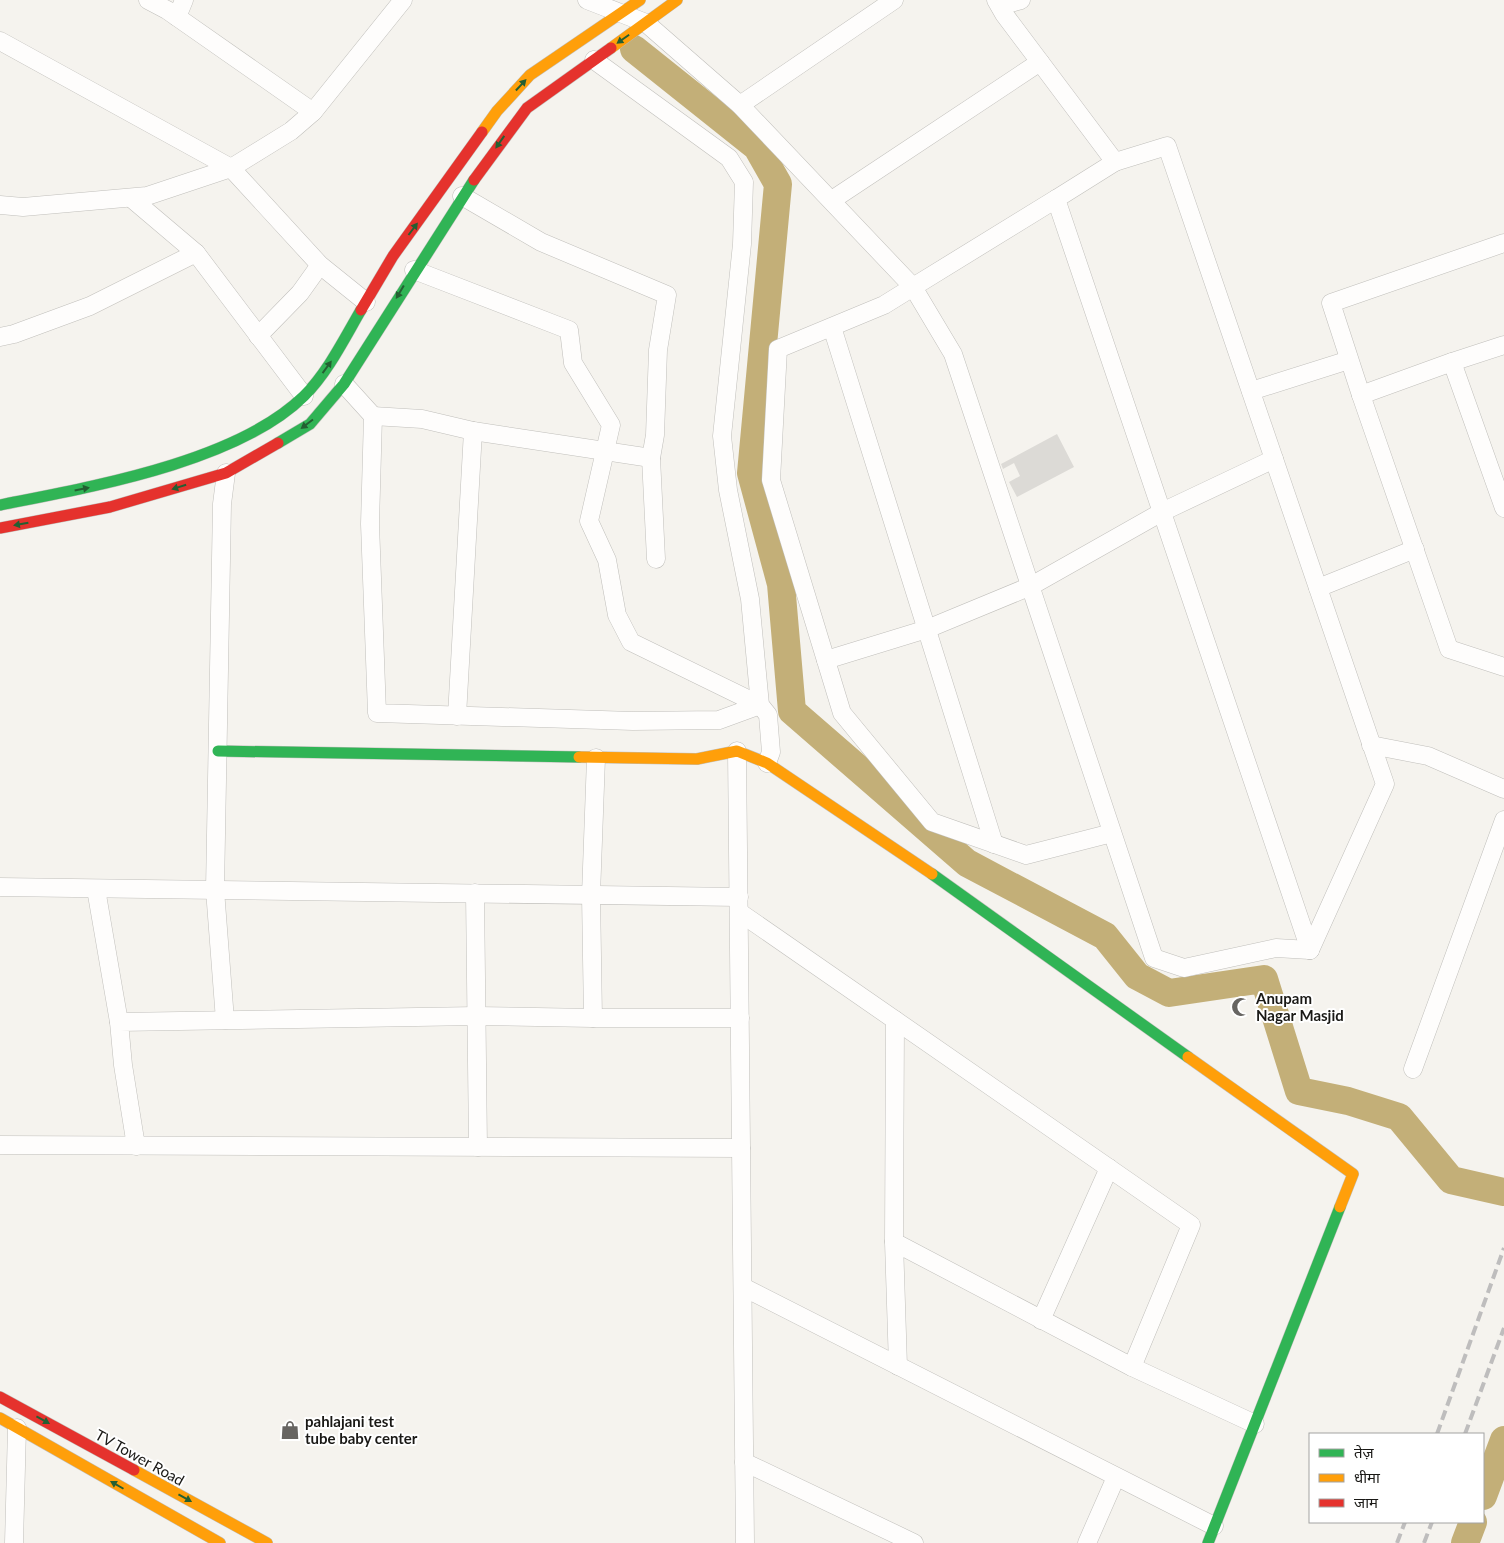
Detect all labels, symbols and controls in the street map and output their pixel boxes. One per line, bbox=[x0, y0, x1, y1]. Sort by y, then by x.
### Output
one-way arrow bbox=[617, 34, 630, 44]
one-way arrow bbox=[515, 80, 527, 92]
one-way arrow bbox=[495, 136, 505, 149]
one-way arrow bbox=[408, 222, 418, 236]
one-way arrow bbox=[396, 286, 405, 299]
one-way arrow bbox=[322, 360, 332, 374]
one-way arrow bbox=[301, 419, 314, 430]
one-way arrow bbox=[171, 483, 186, 491]
one-way arrow bbox=[75, 484, 91, 492]
one-way arrow bbox=[13, 520, 29, 528]
place label: Anupam Nagar Masjid bbox=[1255, 989, 1344, 1024]
mosque icon: Anupam Nagar Masjid bbox=[1230, 996, 1252, 1018]
place label: pahlajani test tube baby center bbox=[305, 1412, 418, 1447]
one-way arrow bbox=[36, 1416, 49, 1425]
shop icon: pahlajani test tube baby center bbox=[279, 1419, 301, 1441]
street label: TV Tower Road bbox=[92, 1425, 188, 1489]
legend bbox=[1309, 1433, 1484, 1523]
text: तेज़ bbox=[1354, 1443, 1375, 1461]
text: धीमा bbox=[1354, 1468, 1381, 1486]
one-way arrow bbox=[110, 1480, 123, 1489]
text: जाम bbox=[1354, 1493, 1379, 1511]
one-way arrow bbox=[179, 1494, 192, 1503]

